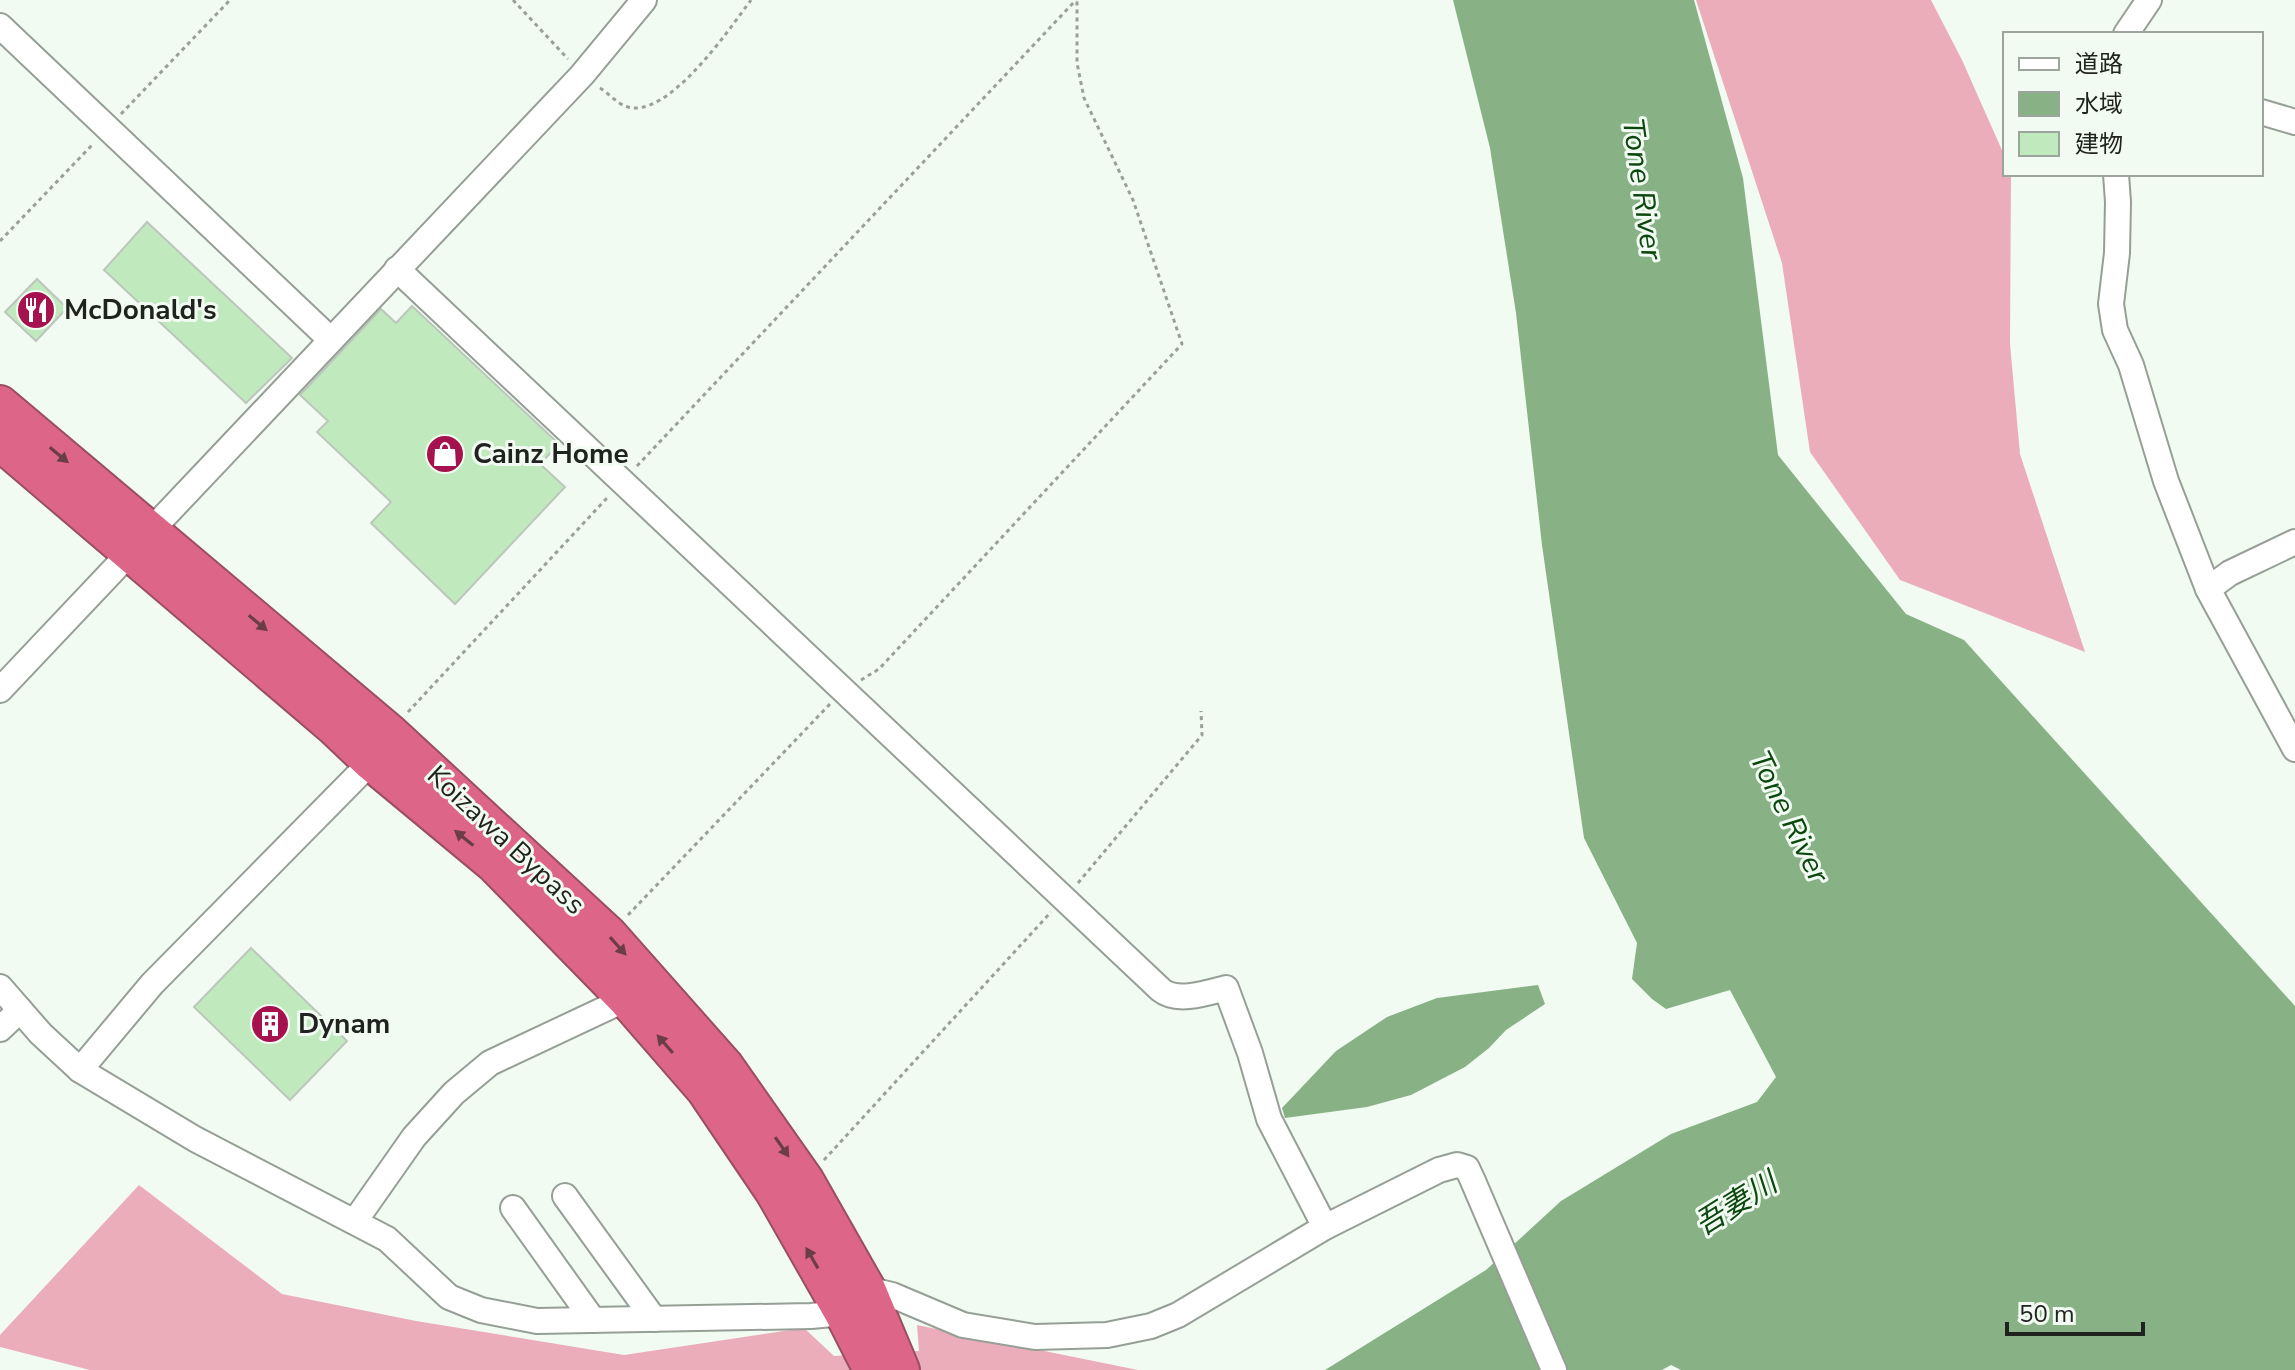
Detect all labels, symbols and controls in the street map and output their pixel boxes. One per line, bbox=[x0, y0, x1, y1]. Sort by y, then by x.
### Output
legend bbox=[2003, 32, 2263, 176]
text: 道路 bbox=[2075, 48, 2123, 80]
text: 水域 bbox=[2075, 88, 2123, 120]
water label: Tone River bbox=[1612, 116, 1672, 263]
text: 建物 bbox=[2075, 128, 2123, 160]
restaurant icon: McDonald's bbox=[15, 289, 57, 331]
place label: McDonald's bbox=[64, 291, 217, 329]
shop icon: Cainz Home bbox=[424, 433, 466, 475]
place label: Cainz Home bbox=[473, 435, 629, 473]
one-way arrow bbox=[49, 446, 69, 463]
one-way arrow bbox=[248, 614, 268, 631]
water label: Tone River bbox=[1739, 744, 1839, 891]
street label: Koizawa Bypass bbox=[419, 757, 593, 923]
one-way arrow bbox=[454, 830, 474, 847]
one-way arrow bbox=[609, 935, 626, 955]
building icon: Dynam bbox=[249, 1003, 291, 1045]
place label: Dynam bbox=[298, 1005, 390, 1043]
one-way arrow bbox=[657, 1034, 674, 1054]
one-way arrow bbox=[774, 1137, 789, 1158]
water label: 吾妻川 bbox=[1687, 1161, 1788, 1245]
one-way arrow bbox=[805, 1246, 819, 1269]
scale bar bbox=[2007, 1286, 2143, 1336]
text: 50 m bbox=[2019, 1298, 2075, 1330]

